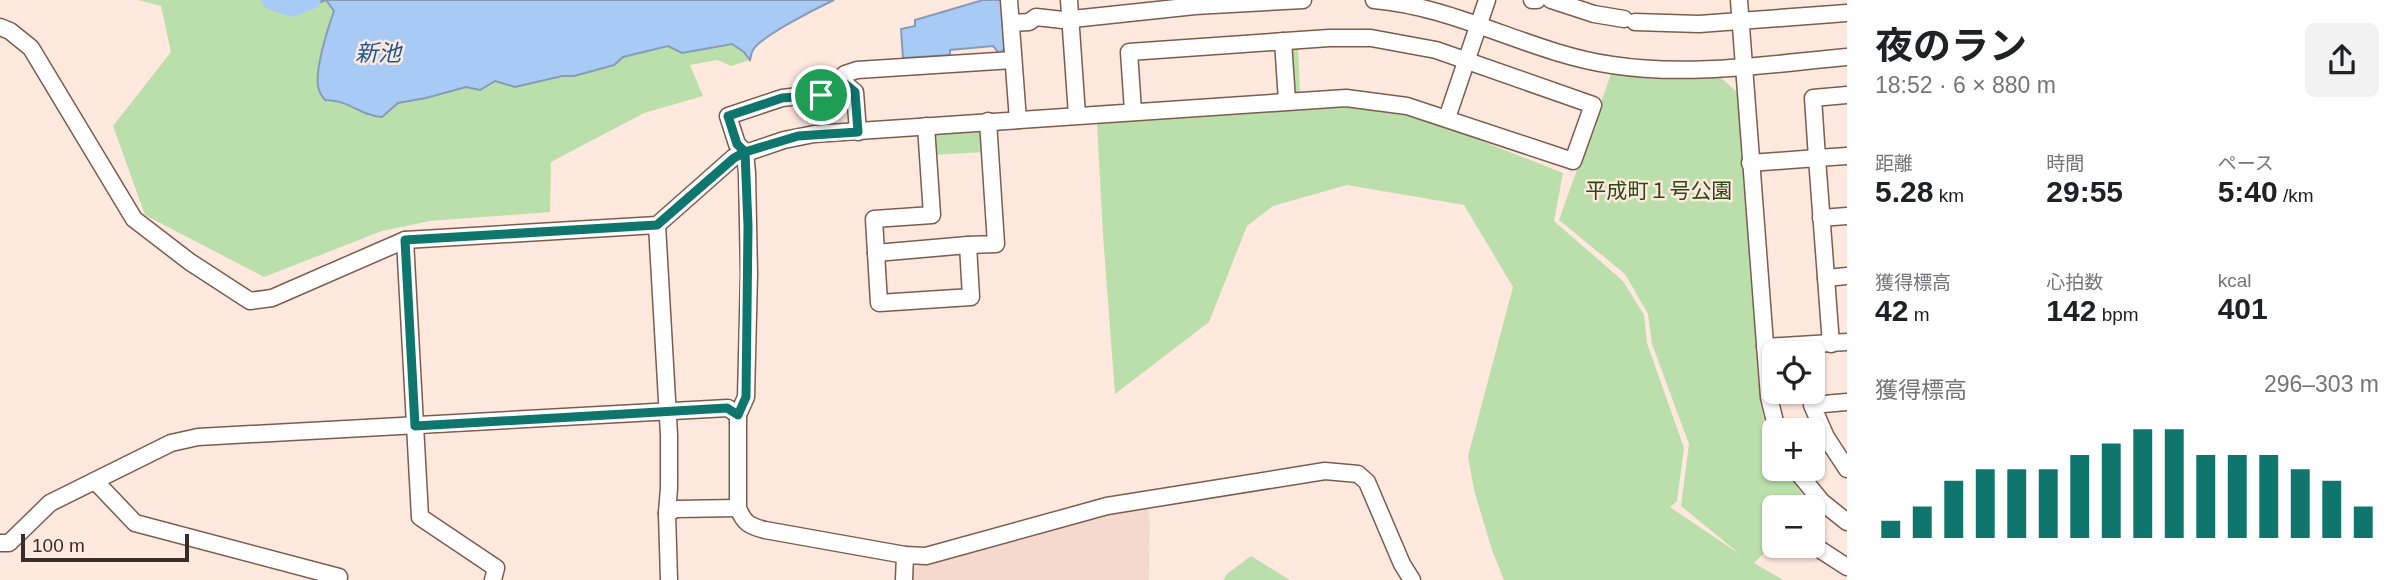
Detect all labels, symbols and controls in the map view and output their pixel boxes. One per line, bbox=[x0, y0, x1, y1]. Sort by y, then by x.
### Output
button: share bbox=[2305, 23, 2379, 97]
text: 夜のラン bbox=[1875, 25, 2027, 67]
water label: 新池 bbox=[355, 40, 403, 66]
pin bbox=[791, 65, 851, 125]
text: 18:52 · 6 × 880 m bbox=[1875, 72, 2056, 98]
icon: arrive bbox=[802, 76, 840, 114]
text: 距離 bbox=[1875, 153, 1913, 174]
text: 時間 bbox=[2046, 153, 2084, 174]
text: ペース bbox=[2218, 153, 2274, 174]
text: 5.28 bbox=[1875, 175, 1933, 208]
text: 29:55 bbox=[2046, 175, 2123, 208]
text: 5:40 bbox=[2218, 175, 2278, 208]
park label: 平成町１号公園 bbox=[1586, 179, 1733, 202]
text: km bbox=[1933, 185, 1964, 206]
text: /km bbox=[2278, 185, 2314, 206]
text: kcal bbox=[2218, 270, 2251, 291]
text: 獲得標高 bbox=[1875, 272, 1951, 293]
text: 心拍数 bbox=[2046, 272, 2103, 293]
text: 401 bbox=[2218, 292, 2268, 325]
text: 42 bbox=[1875, 294, 1908, 327]
text: 142 bbox=[2046, 294, 2096, 327]
text: m bbox=[1908, 304, 1929, 325]
text: bpm bbox=[2096, 304, 2139, 325]
map controls bbox=[1762, 341, 1825, 558]
button: locate bbox=[1762, 341, 1825, 404]
text: 296–303 m bbox=[2264, 371, 2379, 397]
text: 獲得標高 bbox=[1875, 377, 1967, 403]
button: + bbox=[1762, 418, 1825, 481]
button: − bbox=[1762, 495, 1825, 558]
scale bar bbox=[21, 531, 189, 563]
text: 100 m bbox=[32, 535, 85, 556]

